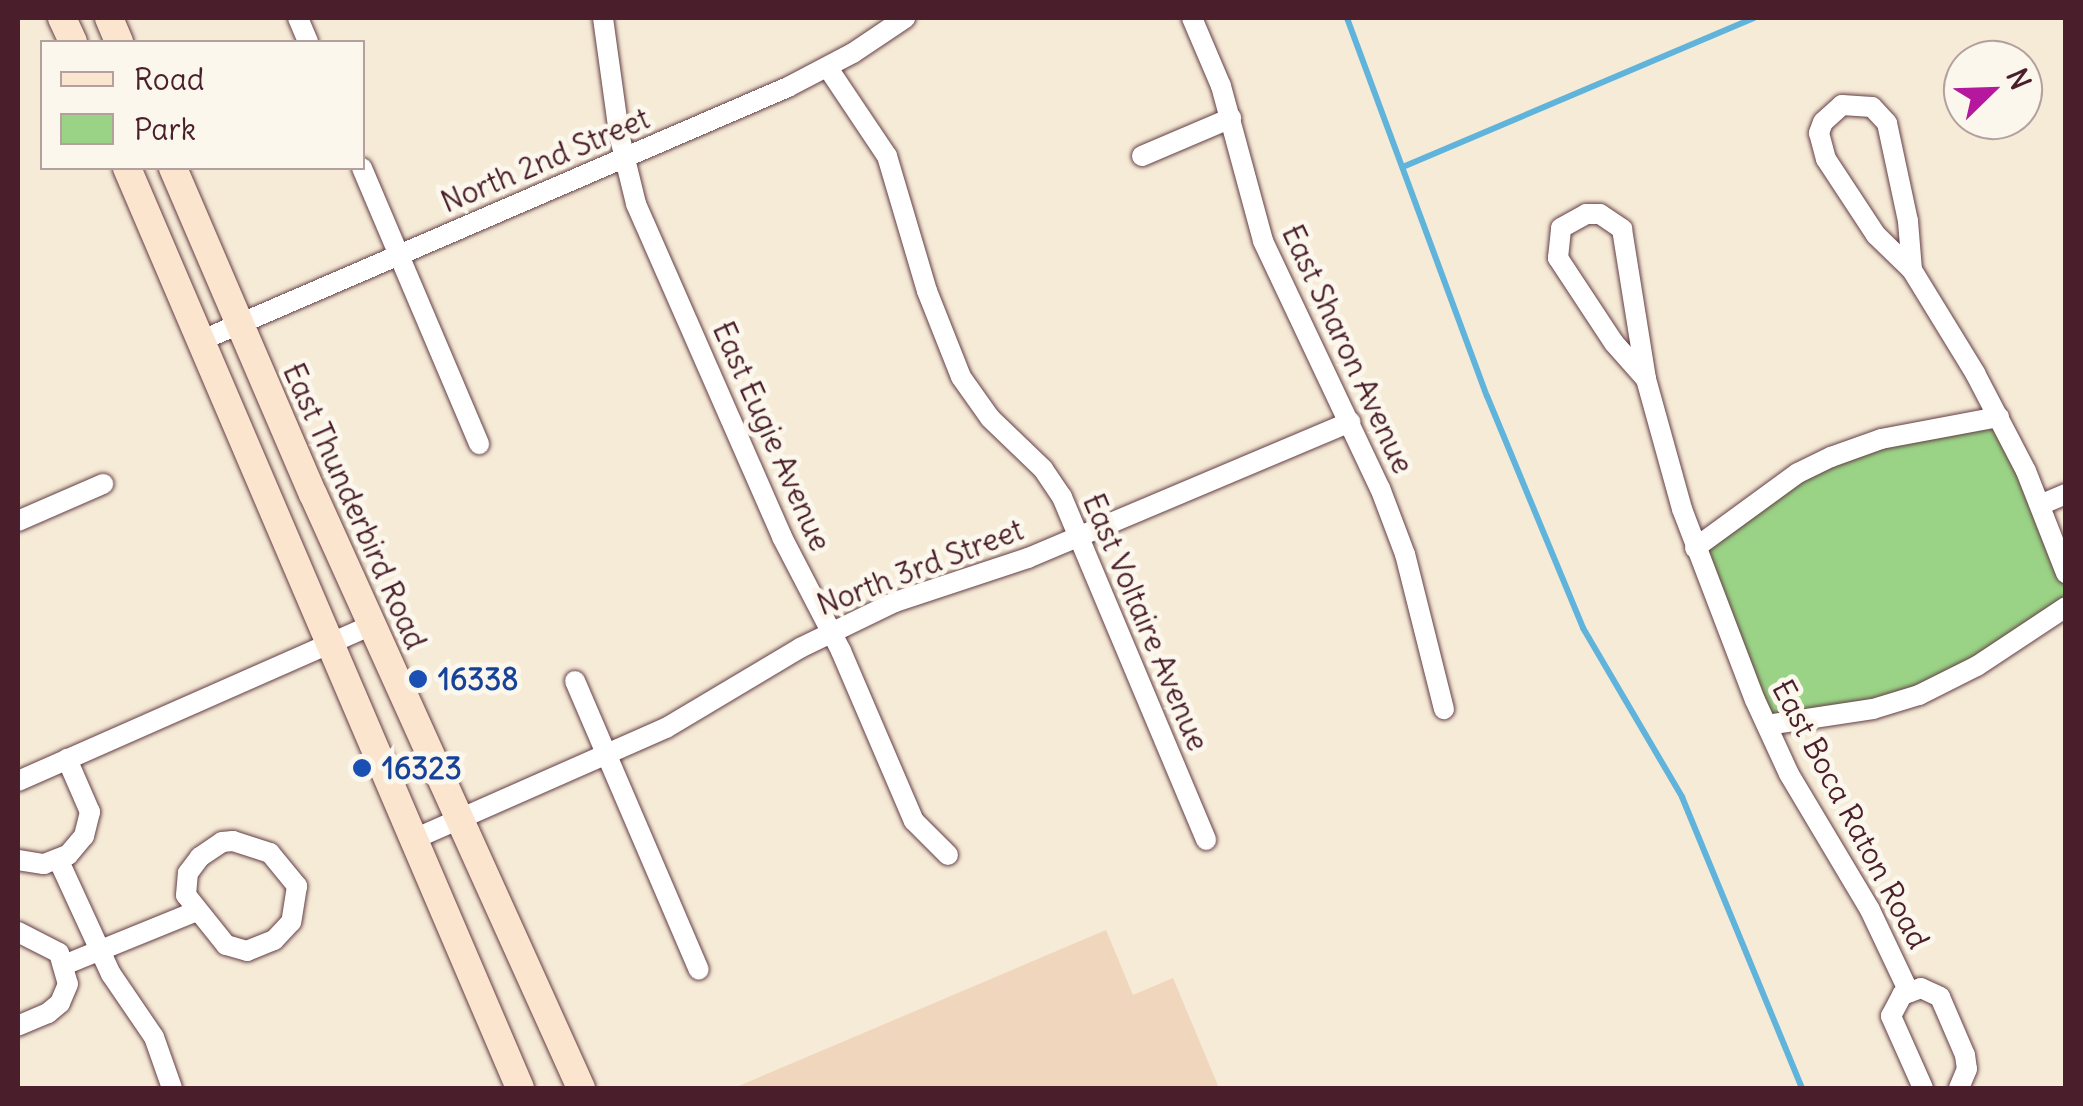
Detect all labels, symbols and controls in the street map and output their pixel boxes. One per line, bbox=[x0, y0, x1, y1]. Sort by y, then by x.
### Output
legend bbox=[40, 40, 365, 170]
north arrow bbox=[1943, 40, 2043, 140]
text: Road bbox=[134, 60, 204, 98]
text: N bbox=[1998, 63, 2039, 95]
street label: North 2nd Street bbox=[435, 100, 655, 220]
text: Park bbox=[134, 110, 196, 148]
street label: East Sharon Avenue bbox=[1275, 219, 1421, 479]
street label: East Eugie Avenue bbox=[705, 316, 839, 556]
street label: East Thunderbird Road bbox=[276, 357, 434, 655]
street label: East Voltaire Avenue bbox=[1076, 488, 1216, 756]
street label: North 3rd Street bbox=[812, 511, 1028, 623]
place label: 16338 bbox=[438, 661, 519, 697]
marker: 16338 bbox=[407, 668, 429, 690]
street label: East Boca Raton Road bbox=[1765, 674, 1937, 954]
place label: 16323 bbox=[382, 750, 462, 786]
marker: 16323 bbox=[351, 757, 373, 779]

